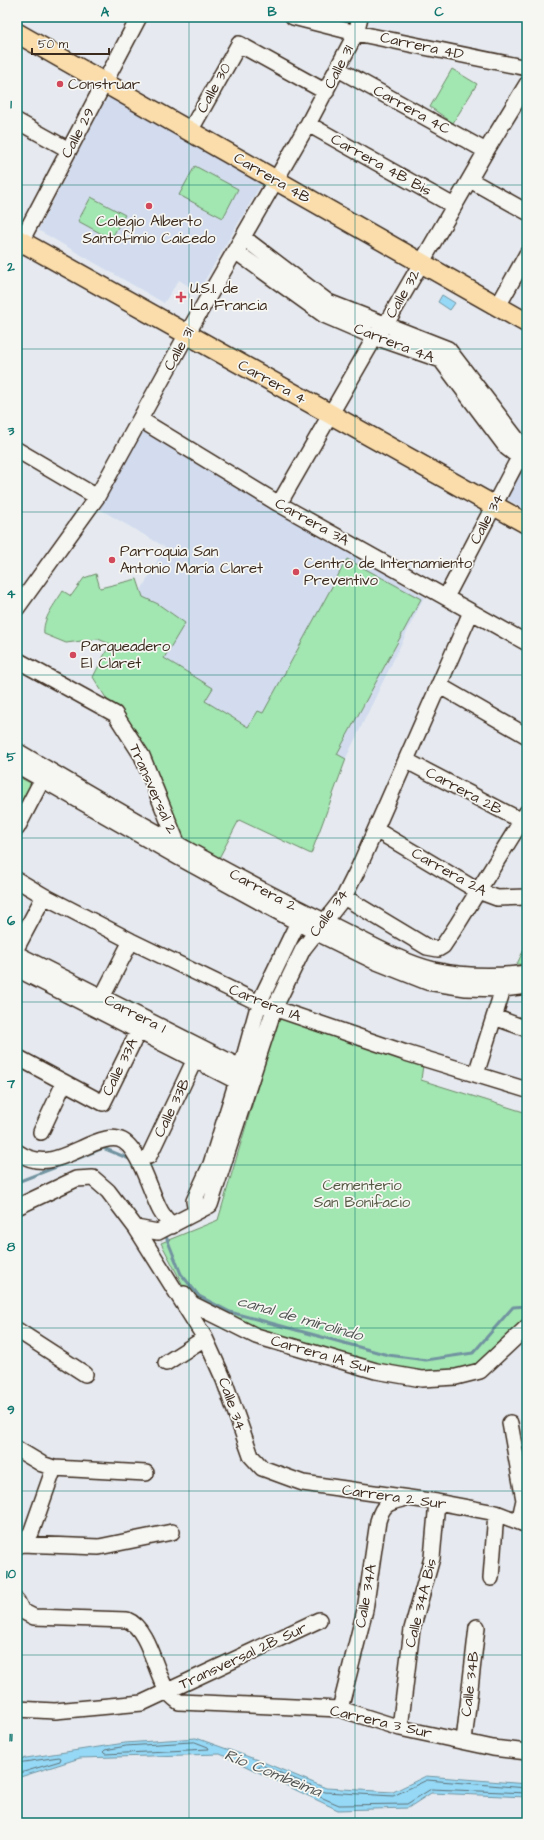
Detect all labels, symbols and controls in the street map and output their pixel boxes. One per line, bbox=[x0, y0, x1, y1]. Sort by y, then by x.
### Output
text: A bbox=[101, 3, 110, 21]
text: B bbox=[267, 3, 277, 21]
text: C bbox=[434, 3, 444, 21]
street label: Carrera 4D bbox=[378, 27, 466, 65]
scale bar bbox=[32, 30, 109, 56]
text: 50 m bbox=[38, 36, 69, 53]
street label: Calle 31 bbox=[319, 41, 359, 93]
street label: Calle 30 bbox=[192, 59, 237, 117]
place label: Construar bbox=[68, 74, 140, 95]
marker: Construar bbox=[55, 79, 65, 89]
street label: Carrera 4C bbox=[369, 80, 455, 140]
text: 1 bbox=[10, 95, 12, 113]
street label: Calle 29 bbox=[56, 104, 100, 162]
street label: Carrera 4B Bis bbox=[327, 129, 436, 202]
street label: Carrera 4B bbox=[230, 147, 315, 209]
marker: Colegio Alberto Santofimio Caicedo bbox=[144, 201, 154, 211]
place label: Colegio Alberto Santofimio Caicedo bbox=[82, 211, 216, 249]
text: 2 bbox=[6, 258, 15, 276]
street label: Calle 32 bbox=[381, 265, 426, 322]
place label: U.S.I. de La Francia bbox=[190, 278, 268, 316]
marker: U.S.I. de La Francia bbox=[175, 291, 187, 303]
street label: Carrera 4A bbox=[351, 318, 438, 368]
street label: Calle 31 bbox=[159, 323, 200, 374]
street label: Carrera 4 bbox=[234, 355, 310, 409]
text: 3 bbox=[7, 422, 15, 440]
street label: Calle 34 bbox=[465, 490, 509, 548]
street label: Carrera 3A bbox=[271, 493, 353, 551]
place label: Parroquia San Antonio María Claret bbox=[120, 541, 263, 579]
place label: Centro de Internamiento Preventivo bbox=[304, 553, 473, 591]
marker: Parroquia San Antonio María Claret bbox=[107, 555, 117, 565]
marker: Centro de Internamiento Preventivo bbox=[291, 567, 301, 577]
text: 4 bbox=[7, 585, 16, 603]
place label: Parqueadero El Claret bbox=[81, 636, 171, 674]
marker: Parqueadero El Claret bbox=[68, 650, 78, 660]
street label: Transversal 2 bbox=[124, 741, 182, 838]
text: 5 bbox=[6, 748, 16, 766]
street label: Carrera 2B bbox=[422, 762, 506, 820]
street label: Carrera 2A bbox=[408, 843, 491, 901]
street label: Carrera 2 bbox=[226, 863, 301, 917]
street label: Calle 34 bbox=[304, 885, 354, 941]
text: 6 bbox=[7, 912, 16, 930]
street label: Carrera 1A bbox=[226, 979, 305, 1027]
street label: Carrera 1 bbox=[100, 989, 170, 1039]
street label: Calle 33A bbox=[97, 1034, 143, 1099]
text: 7 bbox=[6, 1075, 16, 1093]
street label: Calle 33B bbox=[149, 1075, 195, 1141]
park label: Cementerio San Bonifacio bbox=[314, 1175, 411, 1213]
text: 8 bbox=[7, 1238, 16, 1256]
water label: canal de mirolindo bbox=[235, 1290, 366, 1347]
street label: Carrera 1A Sur bbox=[268, 1330, 378, 1380]
street label: Calle 34 bbox=[213, 1375, 251, 1433]
text: 9 bbox=[7, 1401, 15, 1419]
street label: Carrera 2 Sur bbox=[341, 1479, 447, 1515]
street label: Calle 34A Bis bbox=[400, 1556, 442, 1650]
street label: Calle 34A bbox=[350, 1562, 382, 1630]
text: 10 bbox=[6, 1565, 17, 1583]
street label: Transversal 2B Sur bbox=[176, 1617, 310, 1695]
street label: Calle 34B bbox=[456, 1650, 484, 1718]
street label: Carrera 3 Sur bbox=[328, 1700, 434, 1744]
text: 11 bbox=[9, 1728, 13, 1746]
water label: Río Combeima bbox=[221, 1744, 326, 1803]

